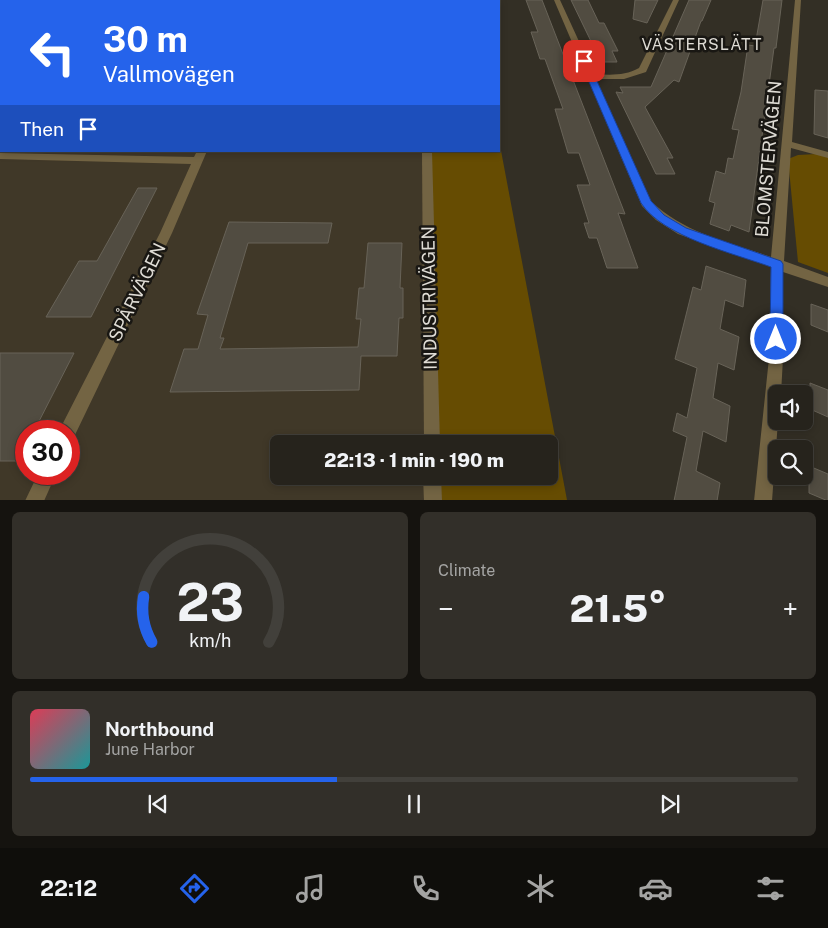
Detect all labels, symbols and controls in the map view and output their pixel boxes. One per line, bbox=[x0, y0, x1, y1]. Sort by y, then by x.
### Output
text: 30 m bbox=[103, 19, 188, 60]
icon: left bbox=[20, 20, 85, 85]
district label: VÄSTERSLÄTT bbox=[641, 34, 763, 54]
pin bbox=[563, 40, 605, 82]
icon: arrive bbox=[570, 47, 598, 75]
text: Vallmovägen bbox=[103, 61, 235, 87]
street label: BLOMSTERVÄGEN bbox=[750, 80, 785, 238]
icon: arrive bbox=[74, 115, 102, 143]
text: Then bbox=[20, 118, 64, 140]
street label: INDUSTRIVÄGEN bbox=[416, 226, 441, 370]
street label: SPÅRVÄGEN bbox=[102, 238, 170, 345]
position arrow bbox=[749, 312, 801, 364]
map controls bbox=[768, 385, 813, 485]
button: sound bbox=[768, 385, 813, 430]
speed limit sign: 30 bbox=[15, 420, 80, 485]
button: search bbox=[768, 440, 813, 485]
text: 22:13 · 1 min · 190 m bbox=[324, 449, 504, 471]
text: Climate bbox=[438, 561, 495, 580]
text: 23 bbox=[176, 572, 244, 633]
text: 21.5° bbox=[570, 586, 666, 631]
text: − bbox=[438, 592, 454, 625]
text: + bbox=[782, 592, 798, 625]
text: km/h bbox=[189, 630, 231, 651]
text: Northbound bbox=[105, 718, 214, 740]
text: June Harbor bbox=[105, 740, 195, 759]
icon: previous bbox=[144, 790, 172, 818]
icon: pause bbox=[400, 790, 428, 818]
icon: next bbox=[656, 790, 684, 818]
icon: directions bbox=[177, 871, 212, 906]
icon: music bbox=[293, 871, 328, 906]
icon: phone bbox=[408, 871, 443, 906]
icon: climate bbox=[523, 871, 558, 906]
icon: car bbox=[638, 871, 673, 906]
icon: filters bbox=[753, 871, 788, 906]
text: 22:12 bbox=[40, 875, 97, 901]

